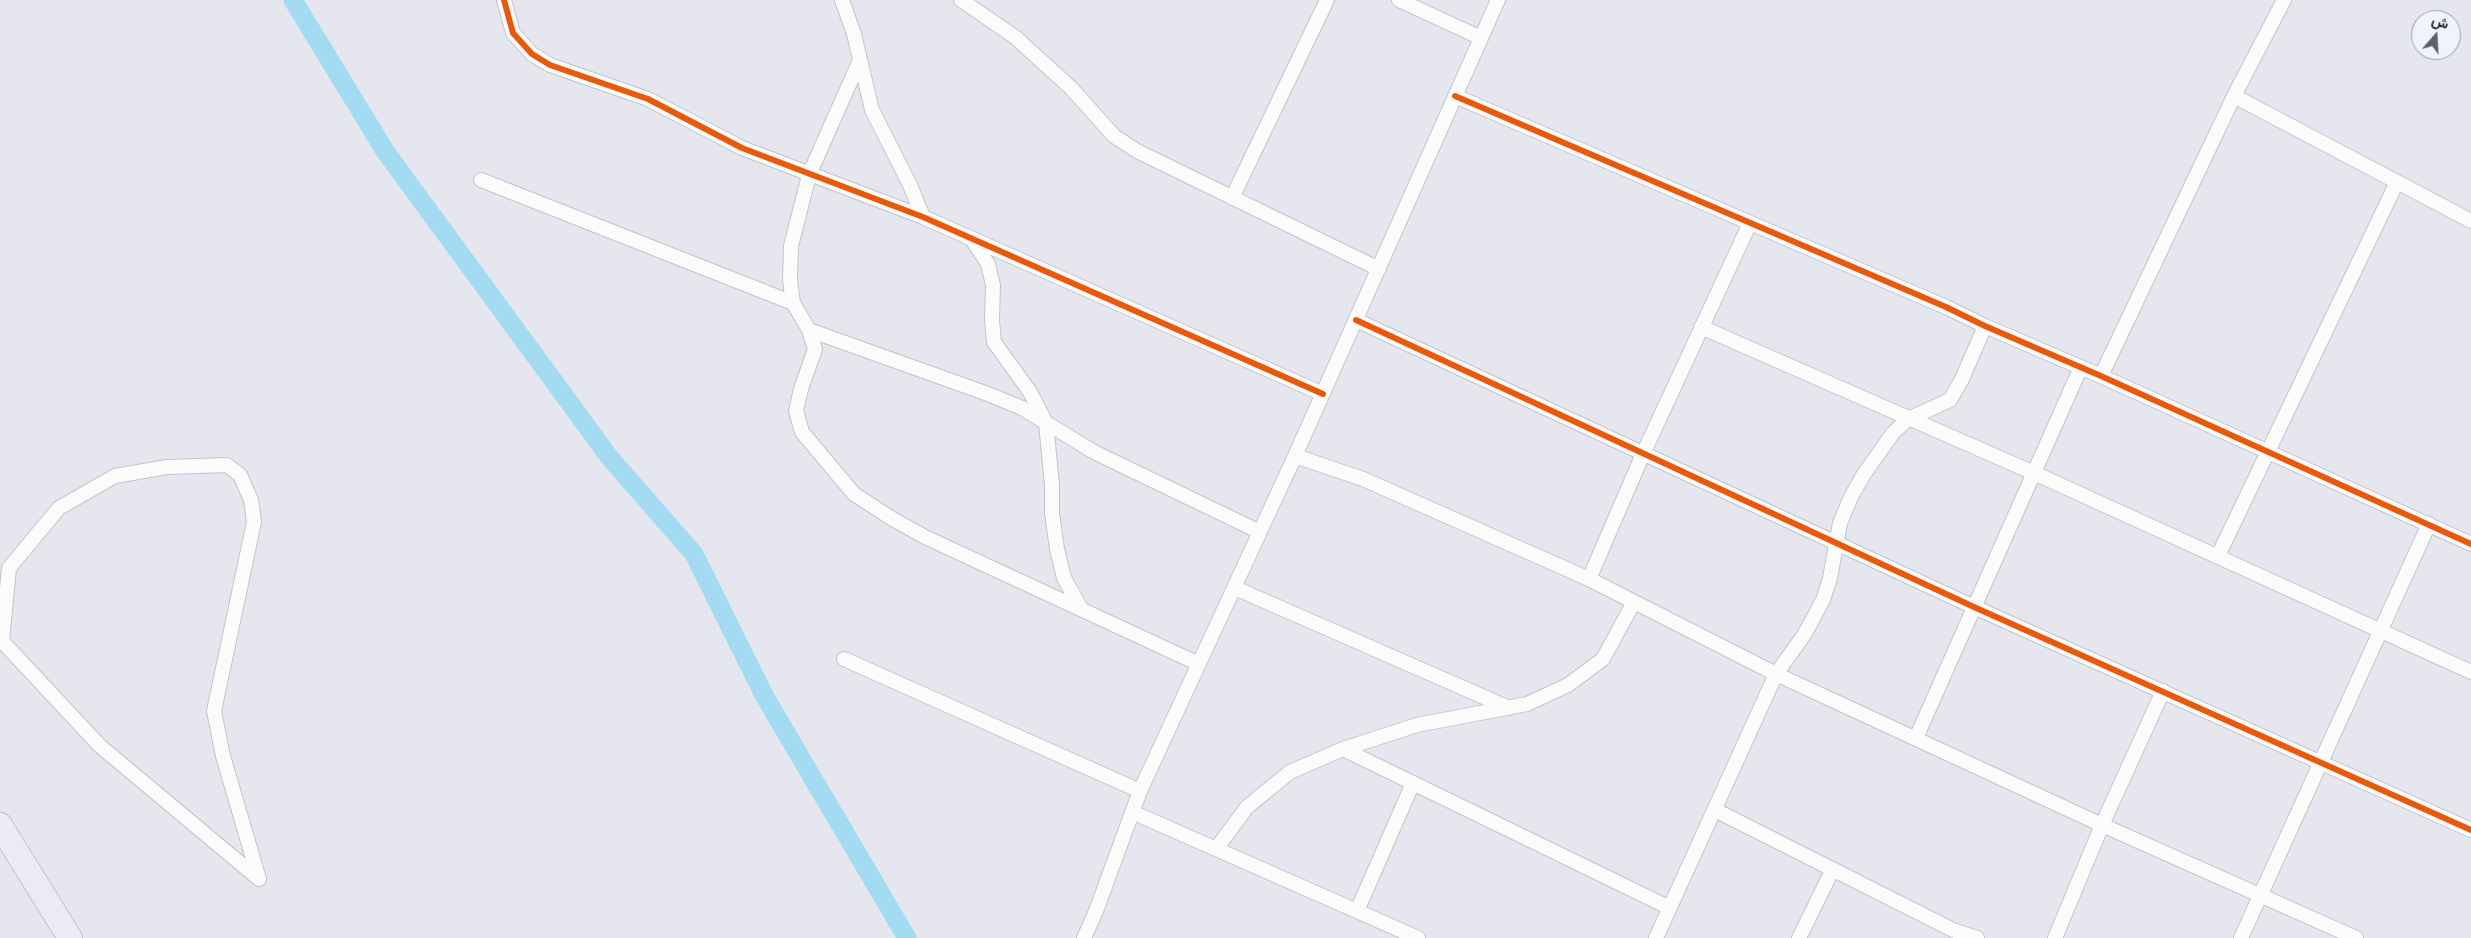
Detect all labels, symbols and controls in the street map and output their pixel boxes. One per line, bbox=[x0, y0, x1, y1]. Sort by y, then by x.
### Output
north arrow bbox=[2411, 10, 2461, 60]
text: ش bbox=[2430, 10, 2452, 33]

